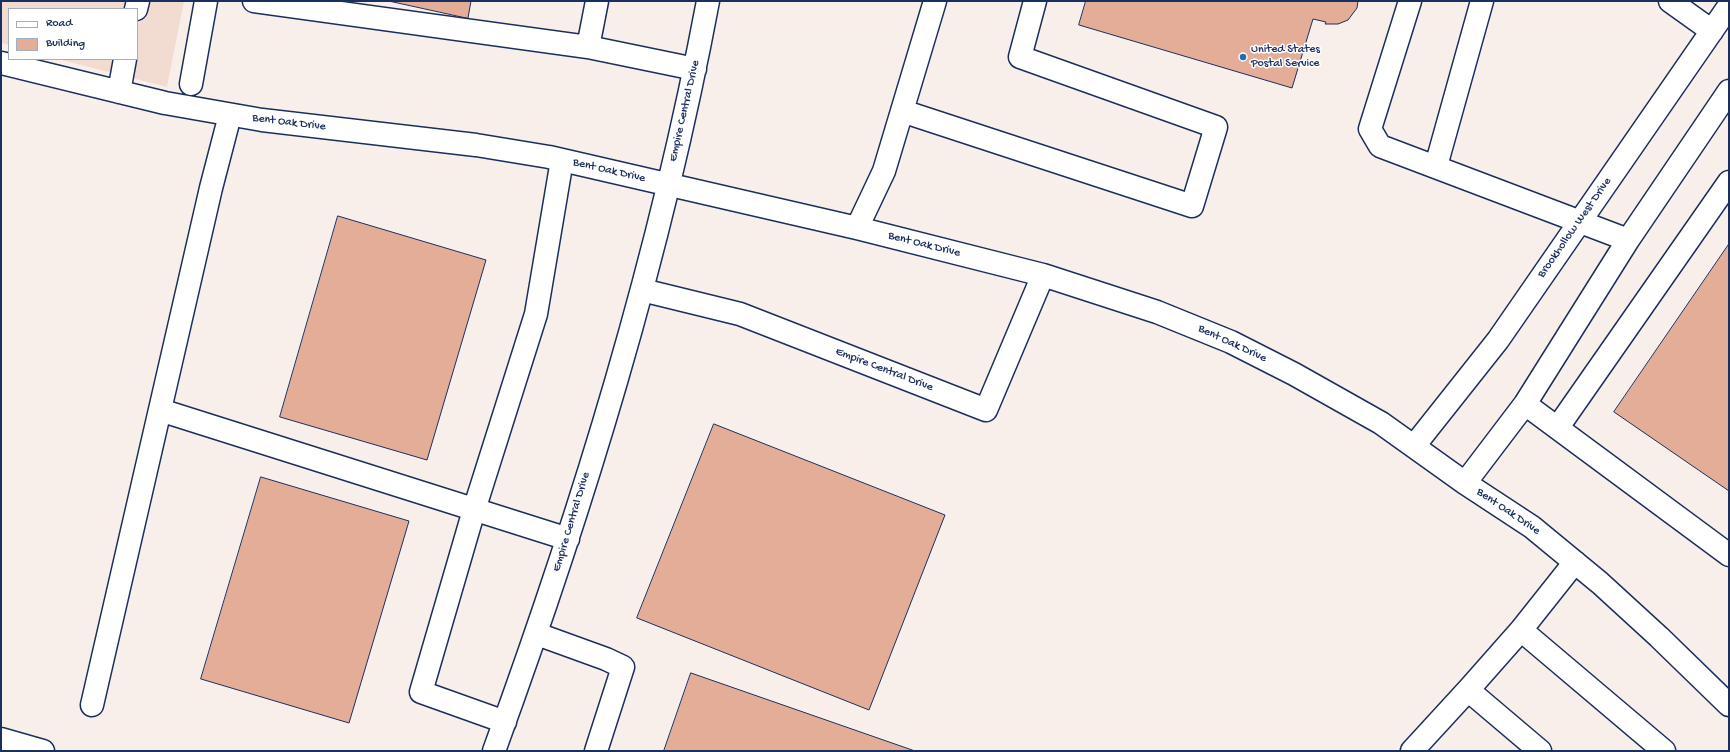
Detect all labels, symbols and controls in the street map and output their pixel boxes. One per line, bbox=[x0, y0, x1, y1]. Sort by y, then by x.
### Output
legend bbox=[8, 8, 138, 60]
text: Road bbox=[46, 17, 72, 31]
text: Building bbox=[46, 37, 85, 51]
place label: United States Postal Service bbox=[1251, 43, 1320, 71]
marker: United States Postal Service bbox=[1238, 52, 1248, 62]
street label: Empire Central Drive bbox=[666, 59, 704, 163]
street label: Bent Oak Drive bbox=[251, 111, 327, 135]
street label: Bent Oak Drive bbox=[571, 156, 647, 186]
street label: Brookhollow West Drive bbox=[1535, 175, 1615, 281]
street label: Bent Oak Drive bbox=[886, 229, 962, 261]
street label: Bent Oak Drive bbox=[1195, 322, 1269, 366]
street label: Empire Central Drive bbox=[833, 345, 935, 395]
street label: Empire Central Drive bbox=[550, 470, 594, 574]
street label: Bent Oak Drive bbox=[1473, 485, 1543, 539]

